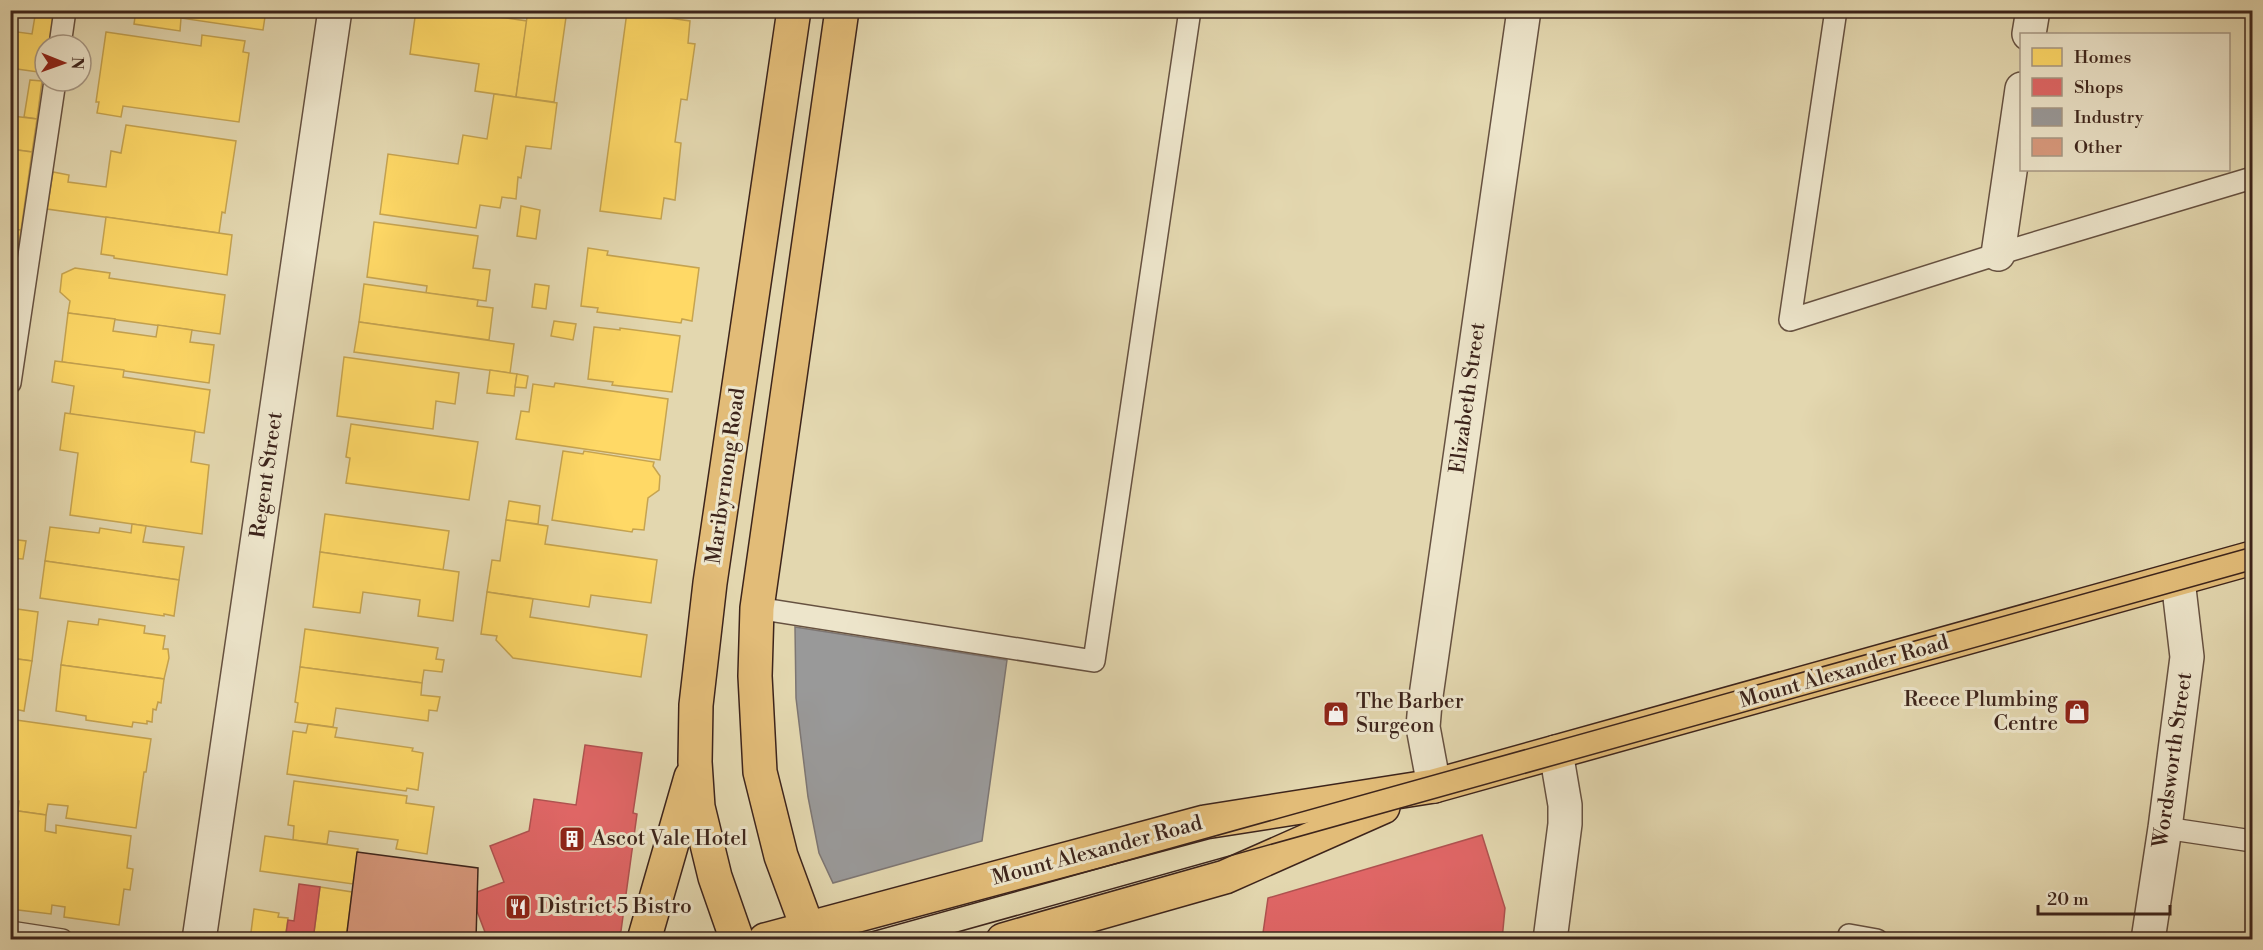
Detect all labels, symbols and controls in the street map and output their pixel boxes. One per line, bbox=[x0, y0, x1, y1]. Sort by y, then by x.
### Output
north arrow bbox=[33, 33, 93, 93]
legend bbox=[2020, 33, 2230, 171]
text: Homes bbox=[2074, 46, 2131, 69]
text: N bbox=[67, 57, 87, 70]
text: Shops bbox=[2074, 76, 2124, 99]
text: Industry bbox=[2074, 106, 2144, 129]
text: Other bbox=[2074, 136, 2122, 159]
street label: Elizabeth Street bbox=[1445, 320, 1492, 475]
street label: Maribyrnong Road bbox=[701, 386, 751, 566]
street label: Regent Street bbox=[245, 410, 289, 540]
street label: Mount Alexander Road bbox=[1736, 630, 1952, 714]
street label: Wordsworth Street bbox=[2148, 670, 2198, 851]
place label: Reece Plumbing Centre bbox=[1904, 687, 2058, 737]
place label: The Barber Surgeon bbox=[1356, 689, 1464, 739]
shop icon: Reece Plumbing Centre bbox=[2062, 697, 2092, 727]
shop icon: The Barber Surgeon bbox=[1321, 699, 1351, 729]
street label: Mount Alexander Road bbox=[989, 810, 1205, 892]
building icon: Ascot Vale Hotel bbox=[557, 824, 587, 854]
place label: Ascot Vale Hotel bbox=[591, 826, 747, 852]
scale bar bbox=[2038, 878, 2170, 916]
text: 20 m bbox=[2047, 888, 2089, 911]
restaurant icon: District 5 Bistro bbox=[503, 892, 533, 922]
place label: District 5 Bistro bbox=[538, 894, 692, 920]

